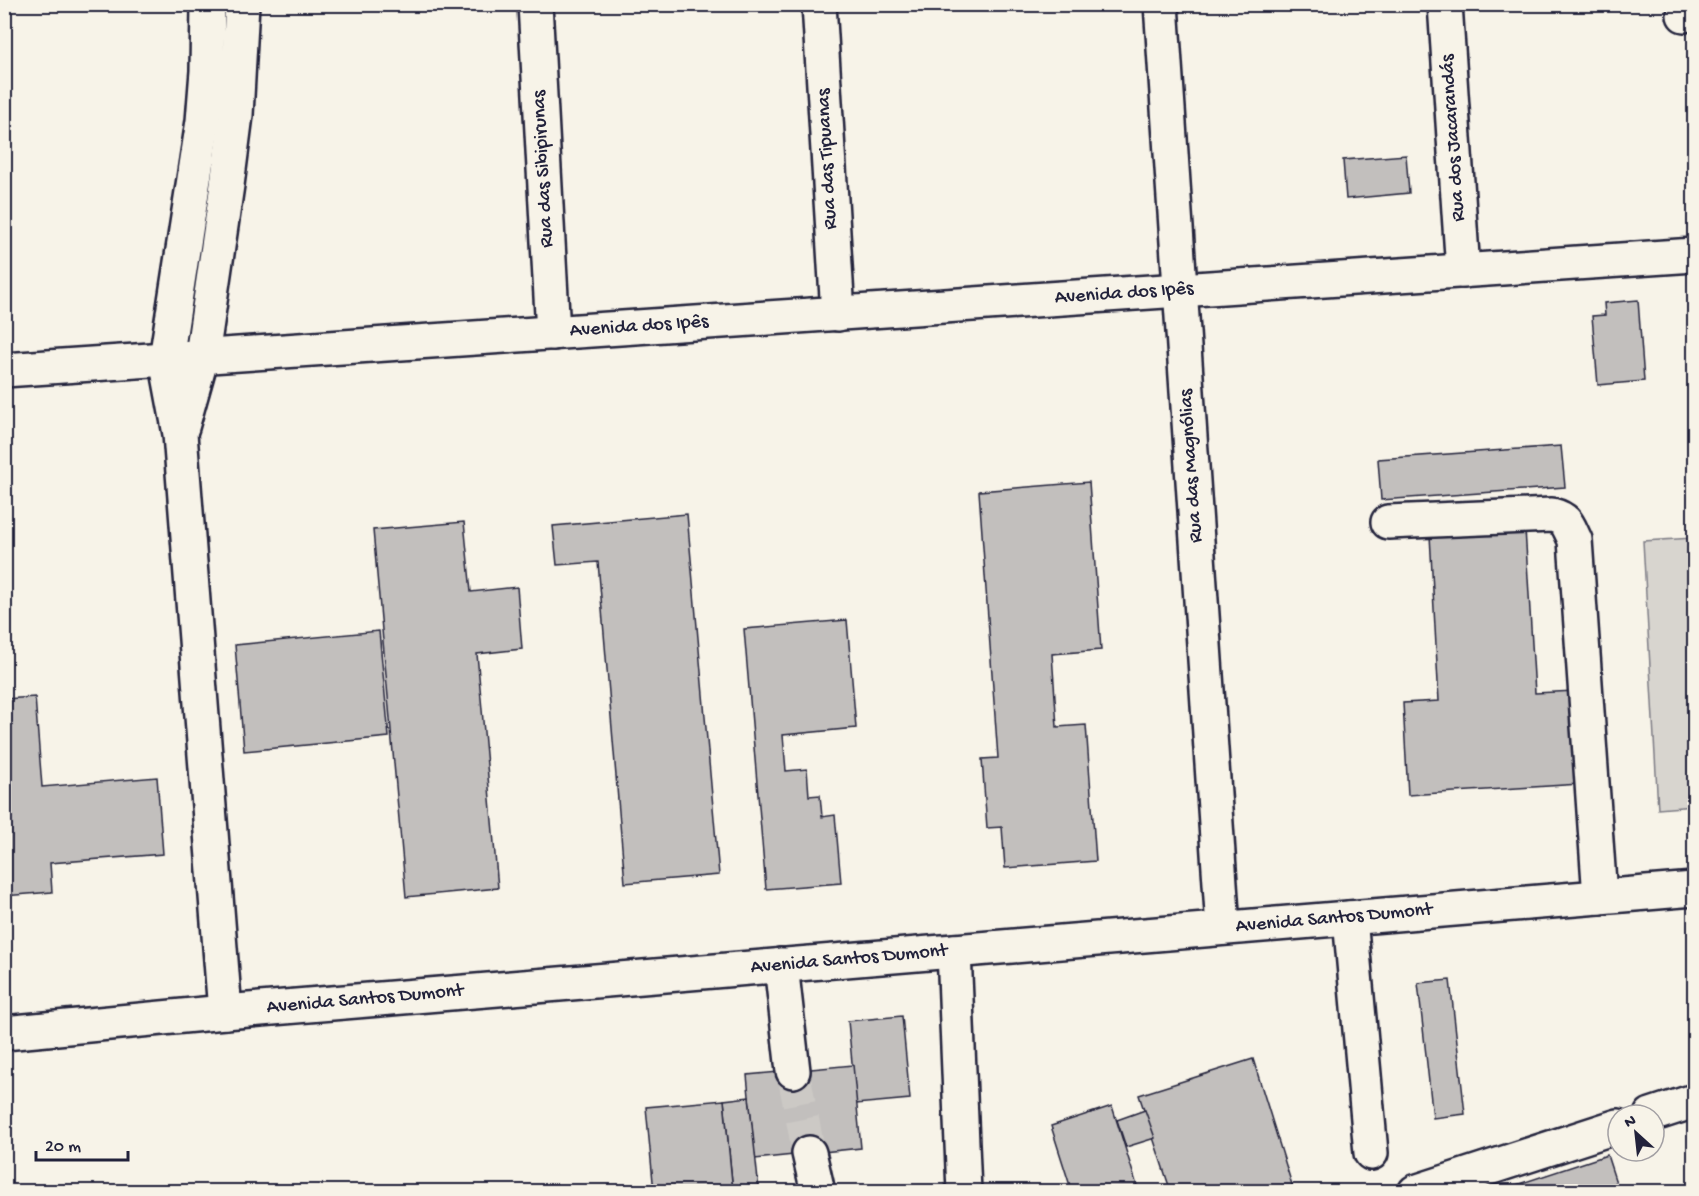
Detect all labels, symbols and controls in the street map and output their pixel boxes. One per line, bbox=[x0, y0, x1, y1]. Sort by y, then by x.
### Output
street label: Rua dos Jacarandás bbox=[1437, 53, 1471, 222]
street label: Rua das Tipuanas bbox=[813, 87, 843, 230]
street label: Rua das Sibipirunas bbox=[528, 89, 560, 248]
street label: Avenida dos Ipês bbox=[1054, 278, 1195, 310]
street label: Avenida dos Ipês bbox=[569, 311, 710, 343]
street label: Rua das Magnólias bbox=[1175, 388, 1209, 544]
street label: Avenida Santos Dumont bbox=[1235, 899, 1435, 939]
street label: Avenida Santos Dumont bbox=[750, 940, 950, 980]
street label: Avenida Santos Dumont bbox=[266, 980, 466, 1020]
north arrow bbox=[1606, 1103, 1666, 1163]
text: N bbox=[1622, 1112, 1640, 1134]
scale bar bbox=[36, 1124, 128, 1162]
text: 20 m bbox=[45, 1137, 81, 1158]

